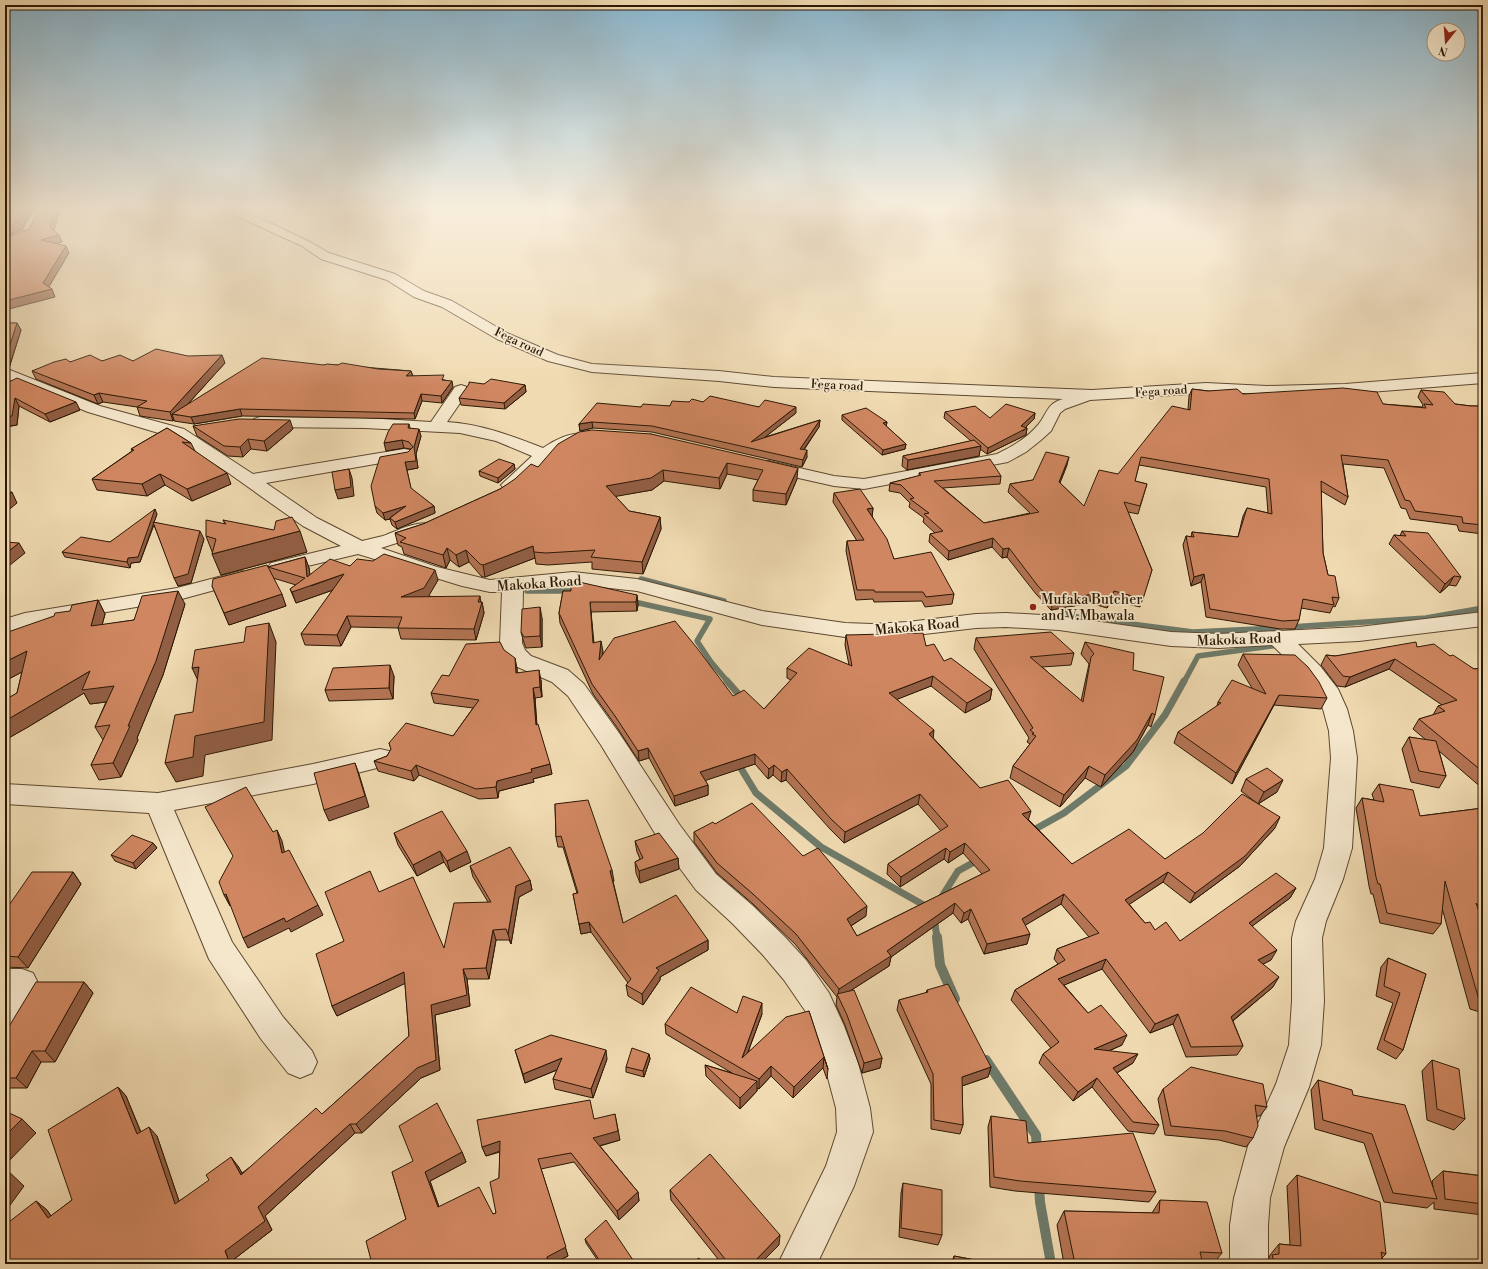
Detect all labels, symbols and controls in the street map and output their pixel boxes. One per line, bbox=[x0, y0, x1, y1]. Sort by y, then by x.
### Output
north arrow bbox=[1426, 22, 1466, 62]
text: N bbox=[1437, 43, 1450, 59]
street label: Fega road bbox=[492, 325, 546, 360]
street label: Fega road bbox=[810, 377, 864, 394]
street label: Fega road bbox=[1134, 382, 1188, 401]
street label: Makoka Road bbox=[496, 572, 582, 596]
place label: Mufaka Butcher and V.Mbawala bbox=[1041, 591, 1142, 625]
marker: Mufaka Butcher and V.Mbawala bbox=[1028, 602, 1038, 612]
street label: Makoka Road bbox=[874, 614, 960, 640]
street label: Makoka Road bbox=[1196, 630, 1282, 650]

